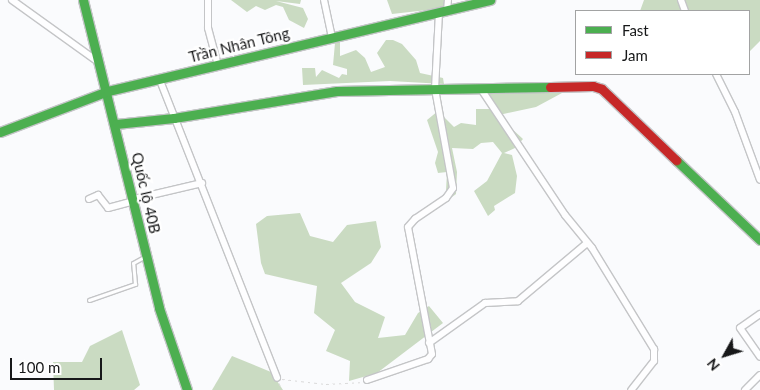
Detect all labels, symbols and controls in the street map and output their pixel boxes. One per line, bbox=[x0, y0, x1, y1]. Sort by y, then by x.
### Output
legend bbox=[575, 10, 750, 75]
text: Fast bbox=[622, 21, 649, 39]
street label: Trần Nhân Tông bbox=[187, 24, 291, 66]
text: Jam bbox=[622, 46, 648, 64]
street label: Quốc lộ 40B bbox=[128, 151, 164, 235]
north arrow bbox=[700, 330, 750, 380]
scale bar bbox=[12, 348, 105, 380]
text: N bbox=[703, 355, 723, 374]
text: 100 m bbox=[18, 358, 60, 376]

